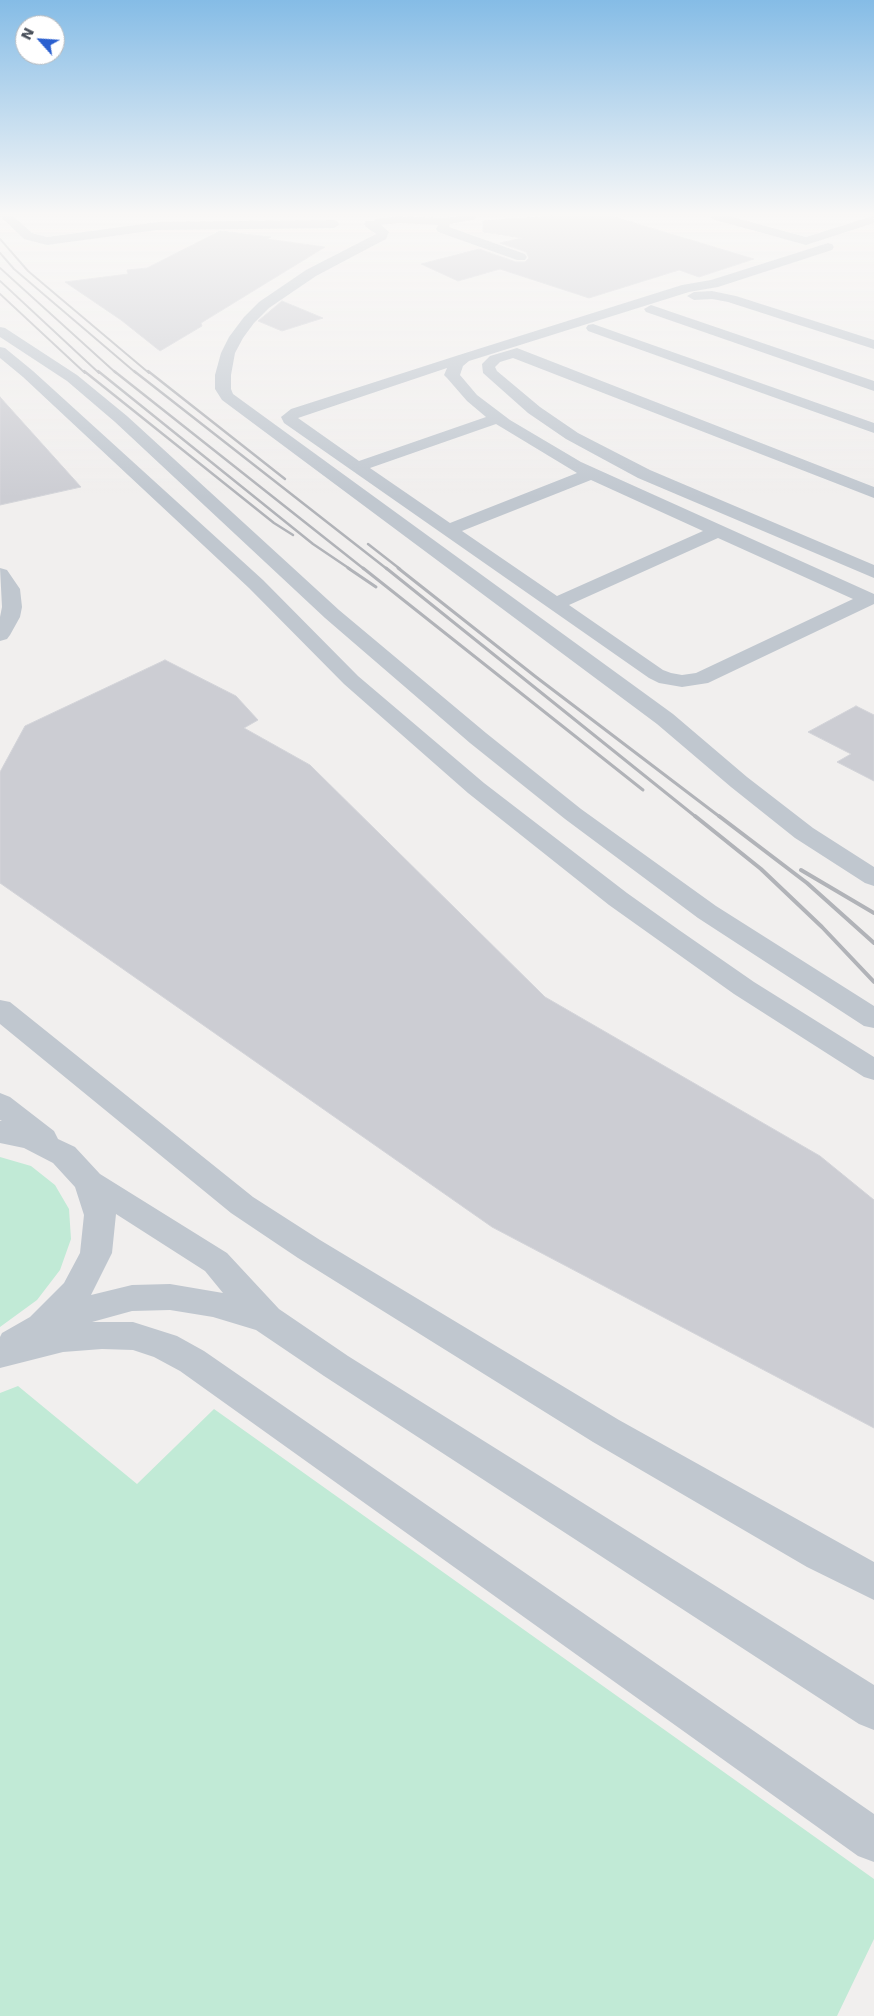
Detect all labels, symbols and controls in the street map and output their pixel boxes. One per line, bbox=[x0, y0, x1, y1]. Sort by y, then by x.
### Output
north arrow bbox=[15, 15, 65, 65]
text: N bbox=[18, 25, 37, 43]

